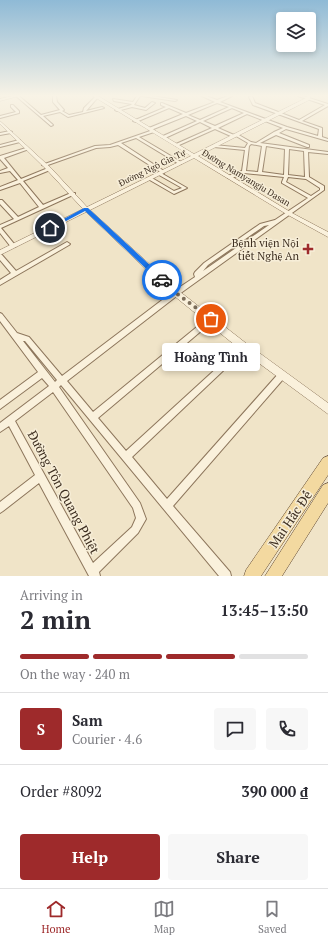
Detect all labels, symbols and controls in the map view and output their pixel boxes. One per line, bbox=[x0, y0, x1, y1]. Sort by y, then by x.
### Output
map controls bbox=[276, 12, 316, 52]
button: layers bbox=[276, 12, 316, 52]
street label: Đường Ngô Gia Tự bbox=[117, 146, 188, 189]
street label: Đường Namyangju Dasan bbox=[200, 147, 293, 209]
pin bbox=[33, 211, 67, 245]
icon: home bbox=[39, 217, 61, 239]
place label: Bệnh viện Nội tiết Nghệ An bbox=[232, 236, 299, 263]
marker: Bệnh viện Nội tiết Nghệ An bbox=[302, 243, 314, 255]
courier bbox=[142, 260, 182, 300]
icon: car bbox=[151, 269, 173, 291]
pin bbox=[194, 302, 228, 336]
icon: bag bbox=[200, 308, 222, 330]
callout: Hoàng Tình bbox=[162, 343, 260, 371]
text: Hoàng Tình bbox=[174, 348, 248, 366]
street label: Đường Tôn Quang Phiệt bbox=[24, 427, 104, 557]
street label: Mai Hắc Đế bbox=[264, 487, 316, 551]
text: Arriving in bbox=[20, 586, 83, 604]
text: 13:45–13:50 bbox=[221, 600, 308, 620]
text: 2 min bbox=[20, 602, 91, 636]
text: On the way · 240 m bbox=[20, 665, 130, 683]
button: chat bbox=[214, 708, 256, 750]
button: phone bbox=[266, 708, 308, 750]
text: Sam bbox=[72, 710, 103, 730]
text: S bbox=[37, 719, 45, 739]
text: Courier · 4.6 bbox=[72, 730, 142, 748]
text: Order #8092 bbox=[20, 781, 102, 801]
text: 390 000 ₫ bbox=[241, 781, 308, 801]
button: Help bbox=[20, 834, 160, 880]
button: Share bbox=[168, 834, 308, 880]
tab: Home bbox=[41, 898, 71, 936]
tab: Map bbox=[153, 898, 175, 936]
tab: Saved bbox=[258, 898, 287, 936]

